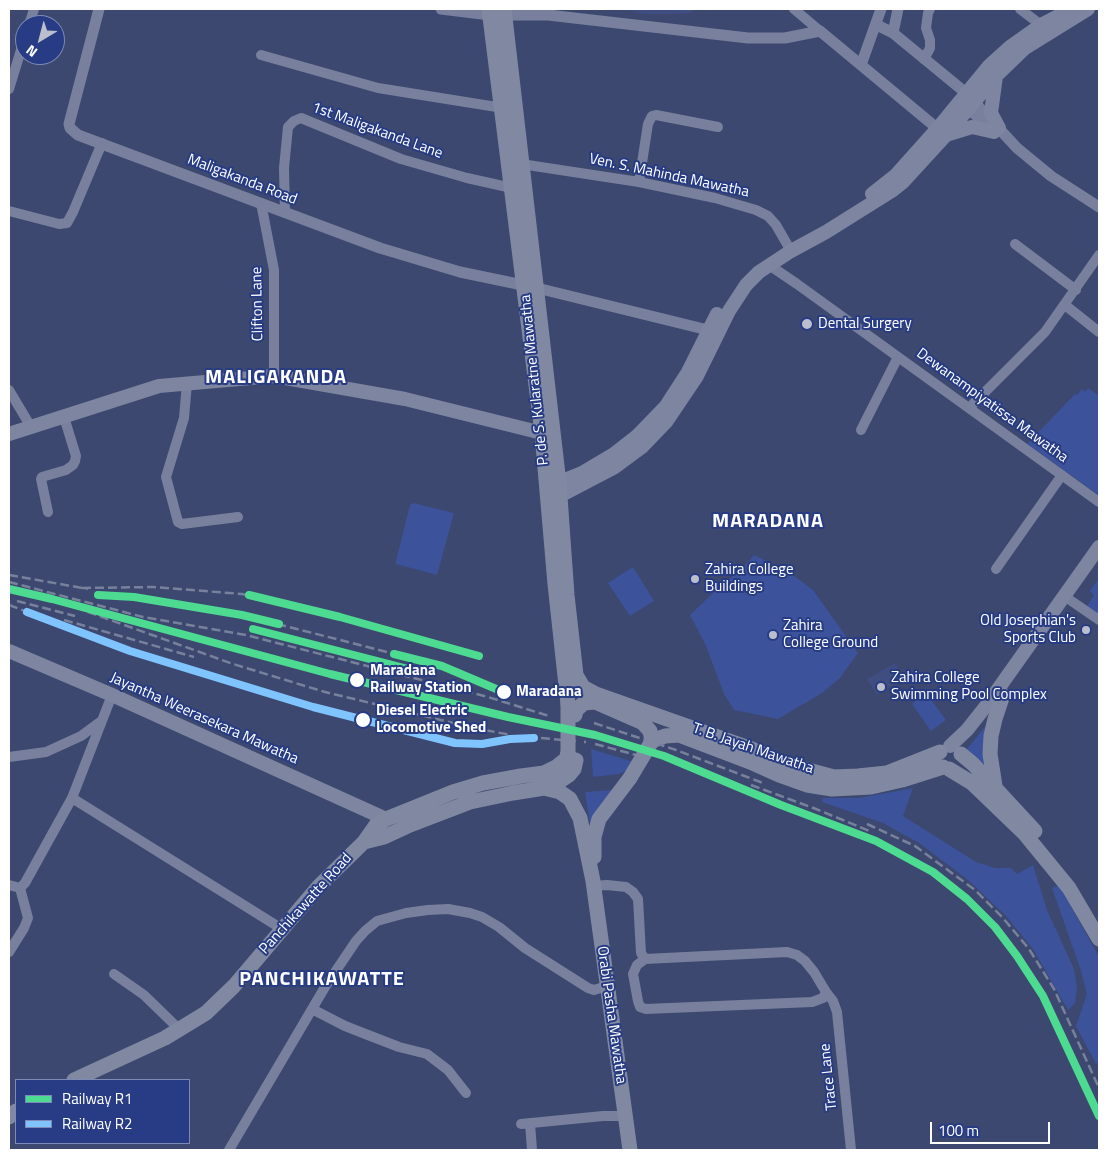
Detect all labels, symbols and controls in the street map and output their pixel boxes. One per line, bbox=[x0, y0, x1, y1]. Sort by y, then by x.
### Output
north arrow bbox=[15, 15, 65, 65]
text: N bbox=[21, 40, 41, 63]
street label: 1st Maligakanda Lane bbox=[309, 99, 445, 163]
street label: Ven. S. Mahinda Mawatha bbox=[587, 150, 751, 202]
street label: Maligakanda Road bbox=[185, 151, 299, 209]
street label: Clifton Lane bbox=[248, 266, 268, 342]
street label: P. de S. Kularatne Mawatha bbox=[517, 294, 553, 466]
place label: Dental Surgery bbox=[818, 315, 912, 333]
marker: Dental Surgery bbox=[800, 317, 814, 331]
street label: Dewanampiyatissa Mawatha bbox=[913, 345, 1071, 467]
district label: MALIGAKANDA bbox=[204, 366, 348, 390]
district label: MARADANA bbox=[711, 510, 825, 534]
place label: Zahira College Buildings bbox=[705, 561, 794, 596]
marker: Zahira College Buildings bbox=[689, 573, 701, 585]
place label: Old Josephian's Sports Club bbox=[980, 612, 1076, 647]
place label: Zahira College Ground bbox=[783, 617, 878, 652]
marker: Old Josephian's Sports Club bbox=[1080, 624, 1092, 636]
marker: Zahira College Ground bbox=[767, 629, 779, 641]
place label: Maradana Railway Station bbox=[370, 662, 472, 697]
street label: Jayantha Weerasekara Mawatha bbox=[107, 669, 301, 769]
place label: Zahira College Swimming Pool Complex bbox=[891, 669, 1047, 704]
marker: Maradana Railway Station bbox=[348, 671, 366, 689]
marker: Zahira College Swimming Pool Complex bbox=[875, 681, 887, 693]
marker: Maradana bbox=[495, 683, 513, 701]
place label: Maradana bbox=[516, 683, 582, 701]
place label: Diesel Electric Locomotive Shed bbox=[376, 702, 486, 737]
marker: Diesel Electric Locomotive Shed bbox=[354, 711, 372, 729]
street label: T. B. Jayah Mawatha bbox=[690, 720, 816, 778]
street label: Panchikawatte Road bbox=[256, 850, 356, 958]
street label: Orabi Pasha Mawatha bbox=[592, 945, 630, 1085]
district label: PANCHIKAWATTE bbox=[238, 968, 406, 992]
street label: Trace Lane bbox=[817, 1043, 841, 1111]
legend bbox=[15, 1079, 190, 1144]
text: Railway R1 bbox=[62, 1087, 133, 1110]
text: Railway R2 bbox=[62, 1112, 133, 1135]
scale bar bbox=[933, 1112, 1053, 1144]
text: 100 m bbox=[938, 1119, 979, 1142]

